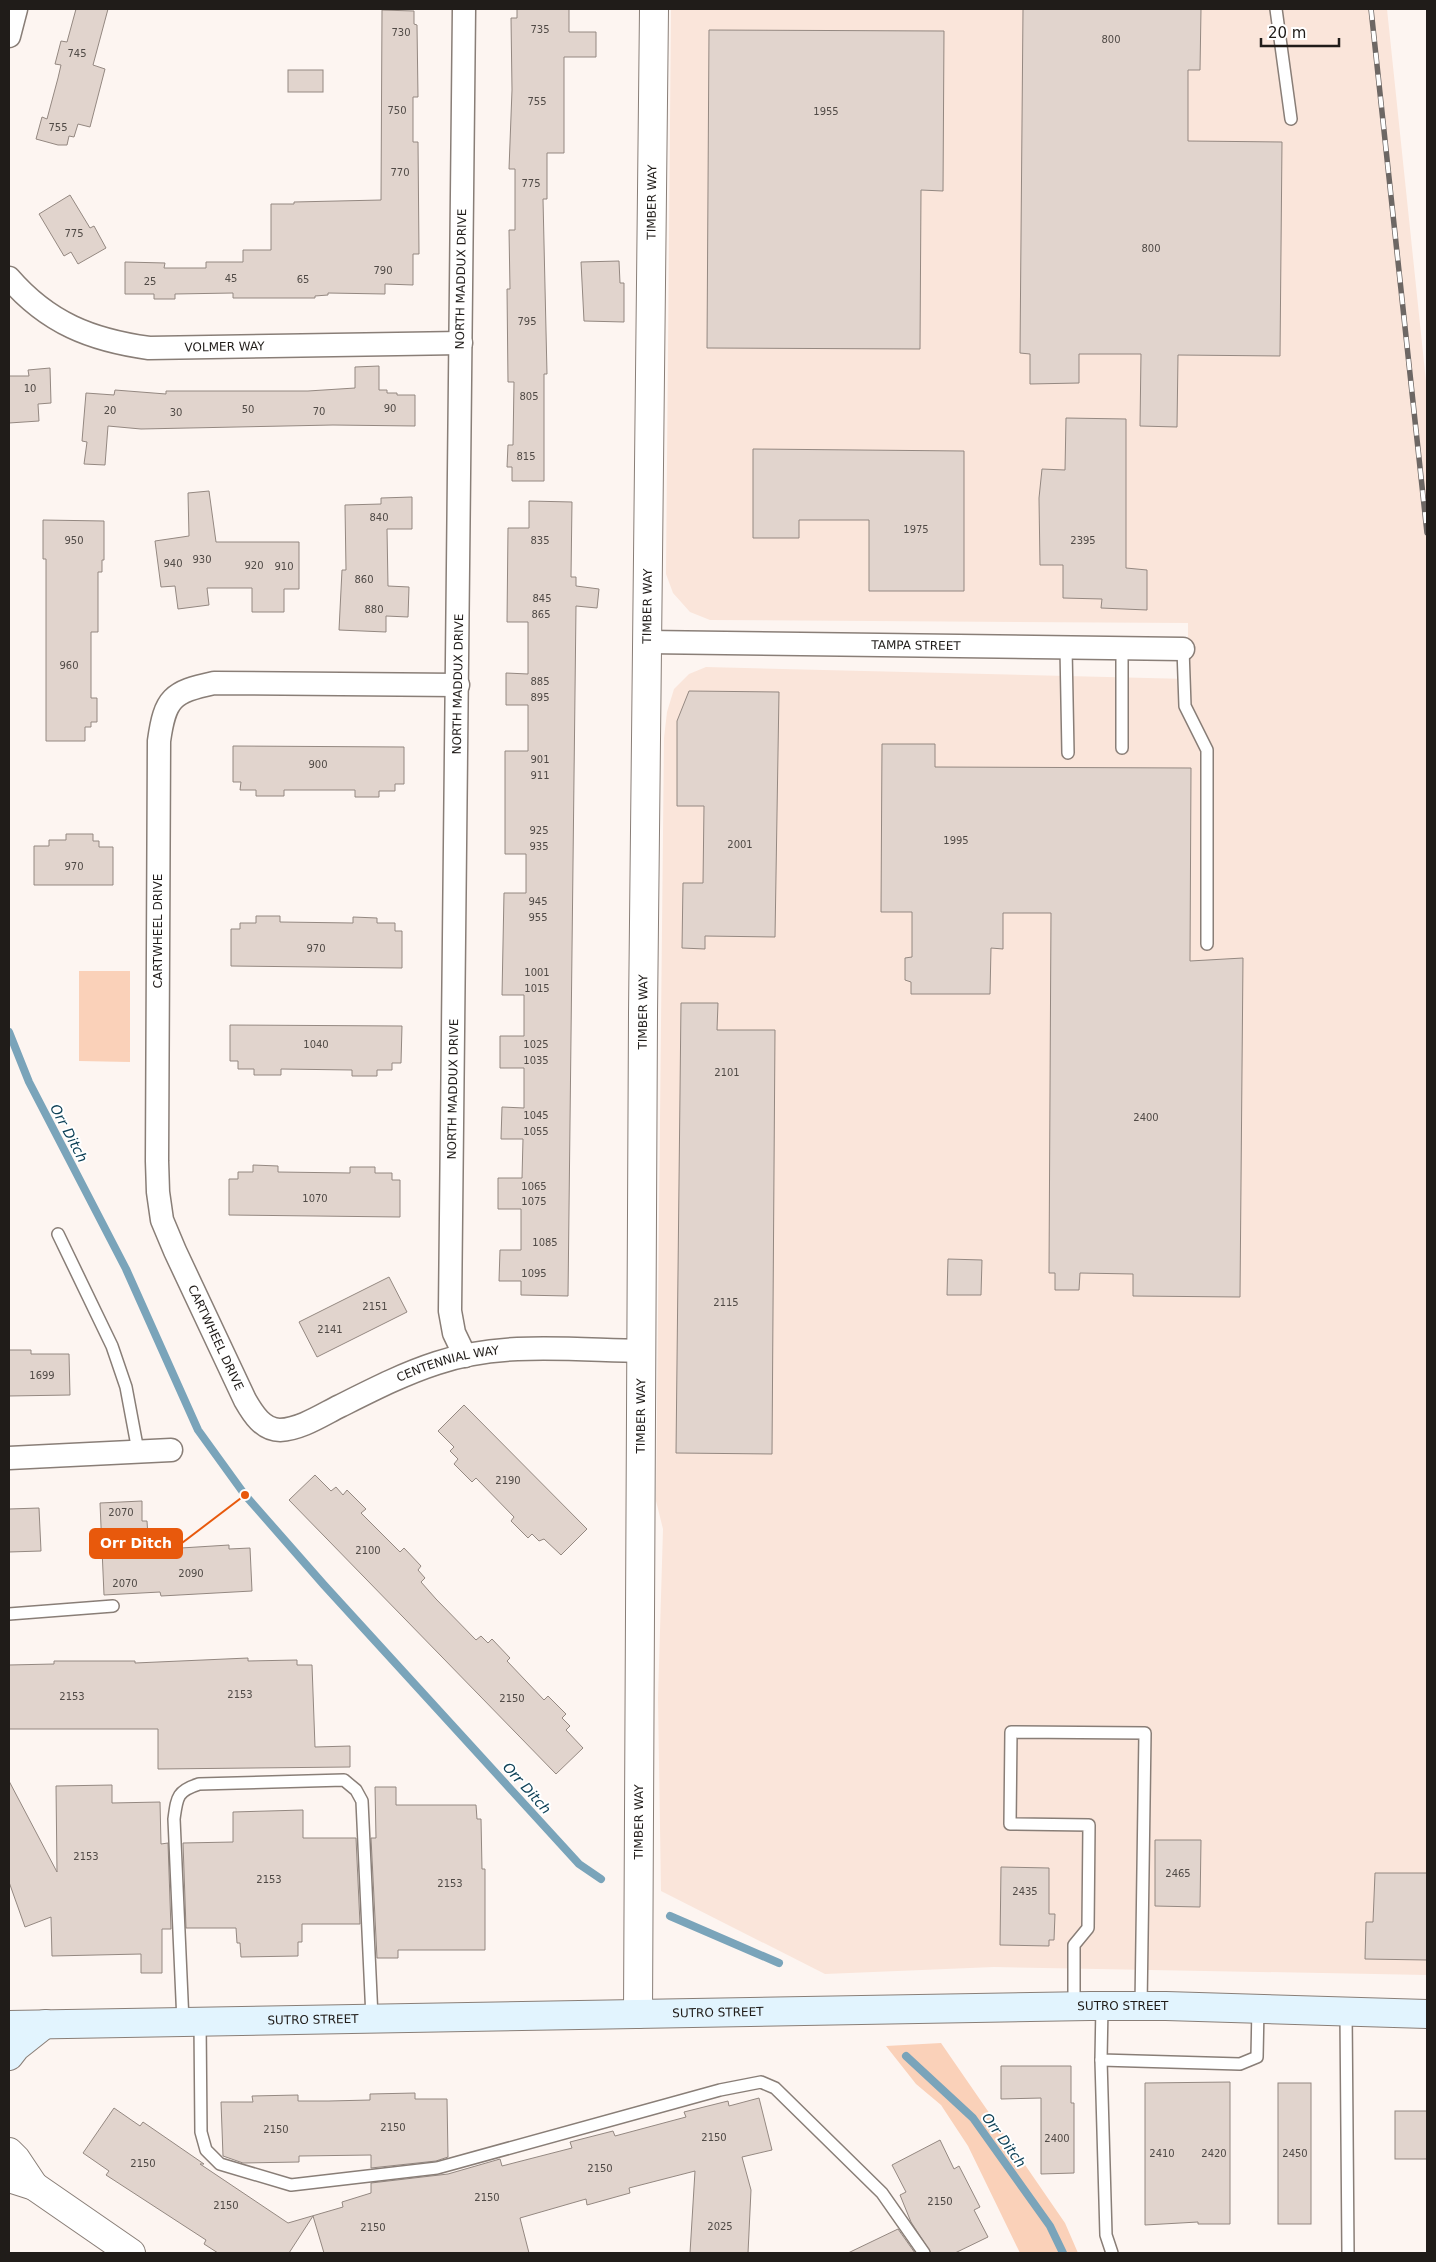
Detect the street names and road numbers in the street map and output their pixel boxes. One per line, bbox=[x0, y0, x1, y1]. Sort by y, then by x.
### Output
street label: TIMBER WAY bbox=[644, 164, 659, 241]
street label: NORTH MADDUX DRIVE bbox=[453, 208, 469, 350]
street label: VOLMER WAY bbox=[184, 339, 265, 354]
street label: TIMBER WAY bbox=[640, 568, 655, 645]
street label: NORTH MADDUX DRIVE bbox=[450, 613, 466, 755]
street label: TAMPA STREET bbox=[870, 638, 961, 653]
street label: CARTWHEEL DRIVE bbox=[151, 874, 165, 988]
street label: TIMBER WAY bbox=[636, 974, 650, 1051]
street label: NORTH MADDUX DRIVE bbox=[445, 1018, 461, 1160]
street label: CARTWHEEL DRIVE bbox=[185, 1283, 246, 1393]
street label: CENTENNIAL WAY bbox=[394, 1343, 500, 1385]
street label: TIMBER WAY bbox=[634, 1378, 648, 1455]
street label: TIMBER WAY bbox=[632, 1784, 646, 1861]
street label: SUTRO STREET bbox=[1077, 1999, 1169, 2013]
street label: SUTRO STREET bbox=[672, 2005, 764, 2020]
street label: SUTRO STREET bbox=[267, 2012, 359, 2027]

